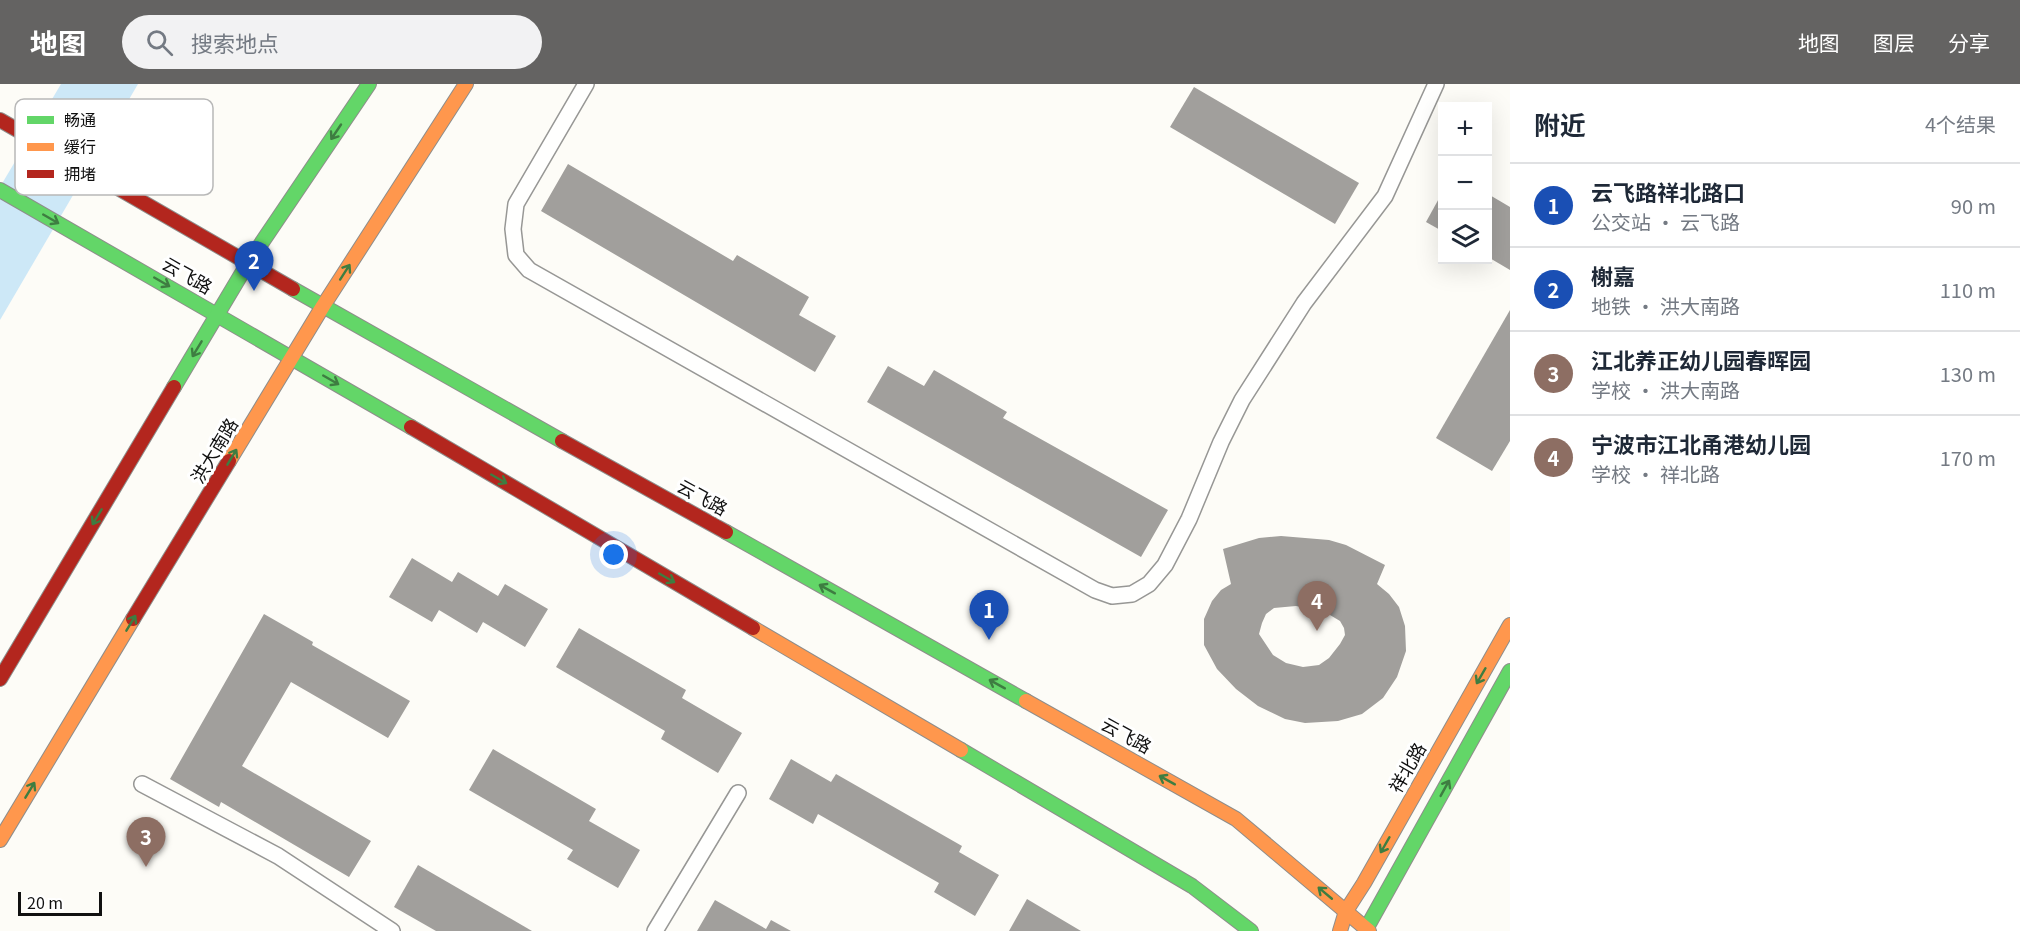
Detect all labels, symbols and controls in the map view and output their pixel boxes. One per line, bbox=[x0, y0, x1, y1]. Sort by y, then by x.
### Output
search box bbox=[122, 15, 542, 69]
text: 地图 bbox=[30, 22, 86, 62]
icon: search bbox=[143, 26, 176, 59]
text: 搜索地点 bbox=[191, 26, 279, 58]
text: 地图 bbox=[1798, 27, 1840, 57]
text: 图层 bbox=[1873, 27, 1915, 57]
text: 分享 bbox=[1948, 27, 1990, 57]
legend bbox=[15, 99, 213, 195]
map controls bbox=[1438, 102, 1492, 264]
button: + bbox=[1438, 102, 1492, 156]
text: 附近 bbox=[1534, 105, 1586, 142]
text: 畅通 bbox=[64, 107, 96, 131]
text: 4个结果 bbox=[1925, 109, 1996, 138]
one-way arrow bbox=[330, 124, 342, 140]
text: 缓行 bbox=[64, 134, 96, 158]
button: − bbox=[1438, 156, 1492, 210]
text: 拥堵 bbox=[64, 161, 96, 185]
text: 云飞路祥北路口 bbox=[1591, 175, 1745, 207]
text: 1 bbox=[1548, 191, 1559, 220]
text: 90 m bbox=[1951, 191, 1996, 220]
text: 公交站 · 云飞路 bbox=[1591, 207, 1740, 236]
button: layers bbox=[1438, 210, 1492, 264]
one-way arrow bbox=[42, 213, 59, 225]
pin: 2 bbox=[234, 242, 274, 291]
street label: 云飞路 bbox=[158, 250, 218, 299]
text: 榭嘉 bbox=[1591, 259, 1635, 291]
one-way arrow bbox=[339, 265, 351, 281]
text: 2 bbox=[1548, 275, 1559, 304]
text: 110 m bbox=[1940, 275, 1996, 304]
one-way arrow bbox=[153, 277, 170, 289]
text: 地铁 · 洪大南路 bbox=[1591, 291, 1740, 320]
one-way arrow bbox=[190, 340, 202, 357]
text: 江北养正幼儿园春晖园 bbox=[1591, 343, 1811, 375]
text: 3 bbox=[1548, 359, 1559, 388]
text: 130 m bbox=[1940, 359, 1996, 388]
one-way arrow bbox=[321, 375, 339, 386]
text: 学校 · 洪大南路 bbox=[1591, 375, 1740, 404]
street label: 洪大南路 bbox=[184, 412, 243, 488]
text: 宁波市江北甬港幼儿园 bbox=[1591, 427, 1811, 459]
text: 4 bbox=[1548, 443, 1559, 472]
text: 170 m bbox=[1940, 443, 1996, 472]
one-way arrow bbox=[227, 449, 239, 466]
text: 学校 · 祥北路 bbox=[1591, 459, 1720, 488]
street label: 云飞路 bbox=[673, 472, 733, 521]
one-way arrow bbox=[490, 473, 507, 485]
one-way arrow bbox=[90, 508, 102, 525]
your location bbox=[599, 540, 628, 569]
one-way arrow bbox=[658, 572, 675, 584]
pin: 4 bbox=[1298, 582, 1336, 631]
one-way arrow bbox=[819, 583, 836, 595]
pin: 1 bbox=[970, 590, 1008, 640]
one-way arrow bbox=[126, 615, 138, 632]
one-way arrow bbox=[1475, 666, 1486, 684]
one-way arrow bbox=[989, 678, 1006, 690]
street label: 云飞路 bbox=[1097, 710, 1157, 759]
street label: 祥北路 bbox=[1382, 737, 1431, 797]
one-way arrow bbox=[1159, 774, 1176, 786]
one-way arrow bbox=[1440, 780, 1451, 798]
one-way arrow bbox=[25, 782, 37, 799]
pin: 3 bbox=[126, 818, 166, 867]
one-way arrow bbox=[1379, 836, 1391, 853]
one-way arrow bbox=[1318, 886, 1333, 900]
scale bar bbox=[18, 889, 102, 916]
text: 20 m bbox=[27, 890, 63, 914]

